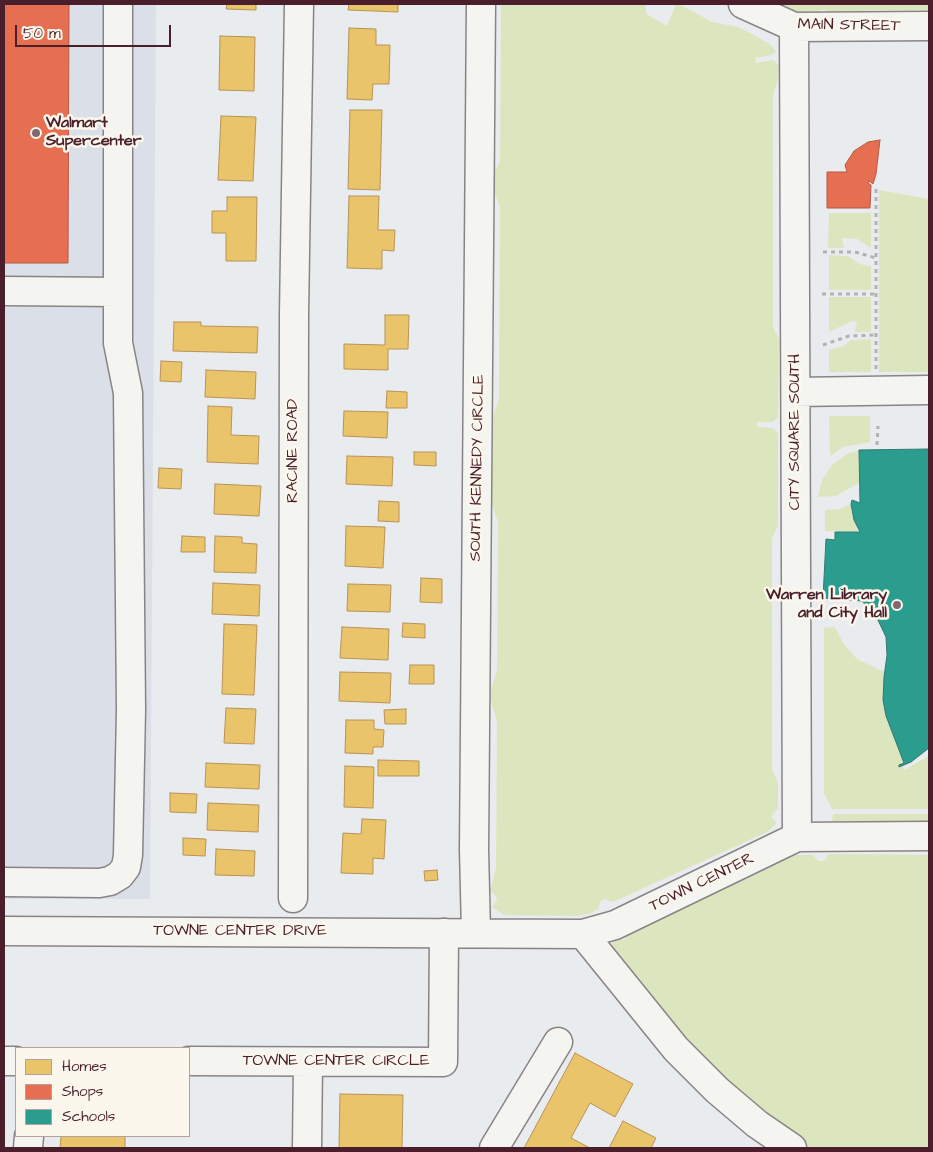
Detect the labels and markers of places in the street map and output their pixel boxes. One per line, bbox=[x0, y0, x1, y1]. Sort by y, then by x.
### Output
place label: Walmart Supercenter bbox=[46, 114, 142, 152]
marker: Walmart Supercenter bbox=[30, 127, 42, 139]
place label: Warren Library and City Hall bbox=[766, 586, 887, 624]
marker: Warren Library and City Hall bbox=[891, 599, 903, 611]

